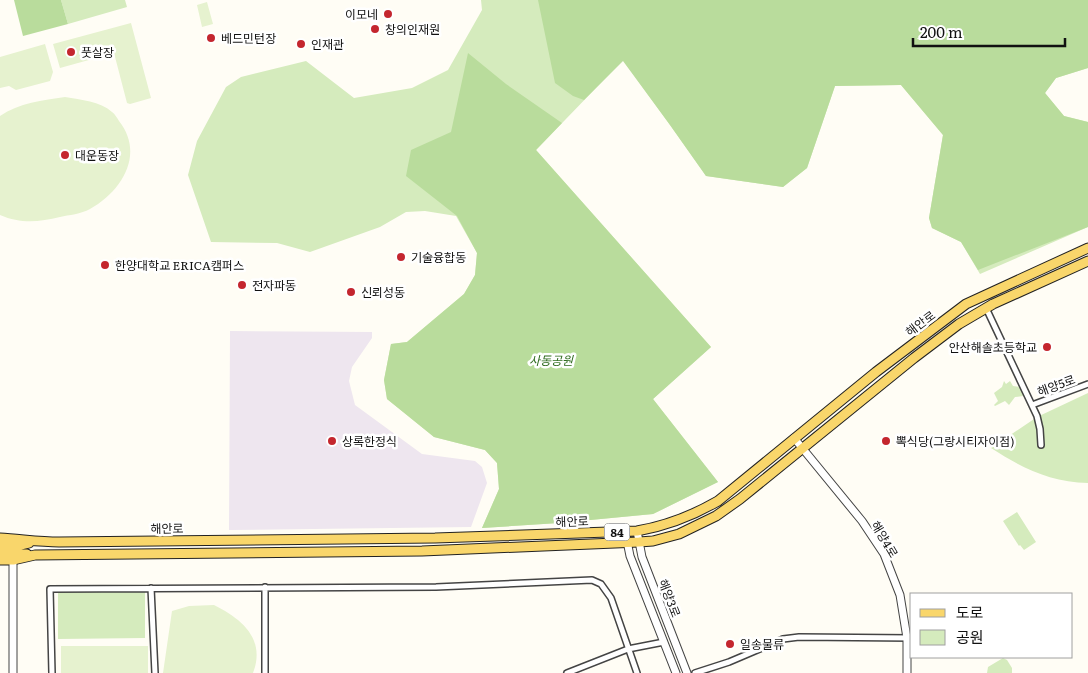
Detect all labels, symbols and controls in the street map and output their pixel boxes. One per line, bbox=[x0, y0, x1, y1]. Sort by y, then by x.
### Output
place label: 이모네 bbox=[345, 5, 378, 23]
marker: 이모네 bbox=[382, 8, 394, 20]
scale bar bbox=[913, 15, 1066, 47]
place label: 창의인재원 bbox=[385, 20, 440, 38]
text: 200 m bbox=[920, 20, 963, 43]
marker: 창의인재원 bbox=[369, 23, 381, 35]
place label: 베드민턴장 bbox=[221, 29, 276, 47]
marker: 베드민턴장 bbox=[205, 32, 217, 44]
place label: 인재관 bbox=[311, 35, 344, 53]
marker: 인재관 bbox=[295, 38, 307, 50]
place label: 풋살장 bbox=[81, 43, 114, 61]
marker: 풋살장 bbox=[65, 46, 77, 58]
place label: 대운동장 bbox=[75, 146, 119, 164]
marker: 대운동장 bbox=[59, 149, 71, 161]
place label: 기술융합동 bbox=[411, 248, 466, 266]
marker: 기술융합동 bbox=[395, 251, 407, 263]
place label: 한양대학교 ERICA캠퍼스 bbox=[115, 256, 244, 274]
marker: 한양대학교 ERICA캠퍼스 bbox=[99, 259, 111, 271]
place label: 전자파동 bbox=[252, 276, 296, 294]
marker: 전자파동 bbox=[236, 279, 248, 291]
place label: 신뢰성동 bbox=[361, 283, 405, 301]
marker: 신뢰성동 bbox=[345, 286, 357, 298]
street label: 해안로 bbox=[901, 306, 939, 340]
place label: 안산해솔초등학교 bbox=[949, 338, 1037, 356]
marker: 안산해솔초등학교 bbox=[1041, 341, 1053, 353]
park label: 사동공원 bbox=[529, 351, 574, 369]
street label: 해양5로 bbox=[1034, 370, 1078, 400]
place label: 상록한정식 bbox=[342, 432, 397, 450]
place label: 뽁식당(그랑시티자이점) bbox=[896, 432, 1014, 450]
marker: 상록한정식 bbox=[326, 435, 338, 447]
marker: 뽁식당(그랑시티자이점) bbox=[880, 435, 892, 447]
street label: 해안로 bbox=[555, 511, 589, 531]
street label: 해양4로 bbox=[867, 517, 903, 561]
street label: 해안로 bbox=[150, 519, 184, 537]
road number: 84 bbox=[604, 524, 630, 540]
street label: 해양3로 bbox=[654, 576, 686, 620]
legend bbox=[910, 593, 1073, 658]
text: 도로 bbox=[956, 600, 984, 623]
text: 공원 bbox=[956, 625, 984, 648]
place label: 일송물류 bbox=[740, 635, 784, 653]
marker: 일송물류 bbox=[724, 638, 736, 650]

